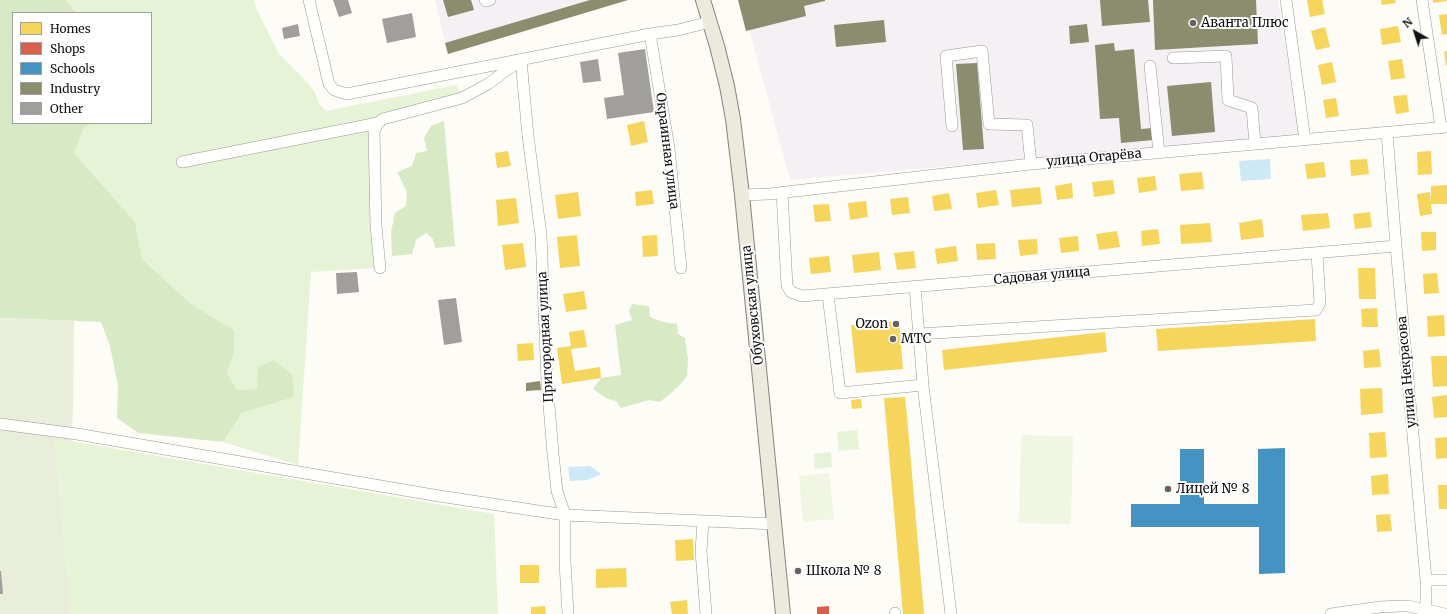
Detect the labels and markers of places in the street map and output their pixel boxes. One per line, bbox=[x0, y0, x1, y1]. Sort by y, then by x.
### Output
place label: Аванта Плюс bbox=[1201, 15, 1289, 31]
marker: Аванта Плюс bbox=[1188, 18, 1198, 28]
place label: Ozon bbox=[855, 316, 888, 332]
marker: Ozon bbox=[891, 319, 901, 329]
place label: МТС bbox=[901, 331, 931, 347]
marker: МТС bbox=[888, 334, 898, 344]
place label: Лицей № 8 bbox=[1176, 481, 1250, 497]
marker: Лицей № 8 bbox=[1163, 484, 1173, 494]
place label: Школа № 8 bbox=[806, 563, 881, 579]
marker: Школа № 8 bbox=[793, 566, 803, 576]

